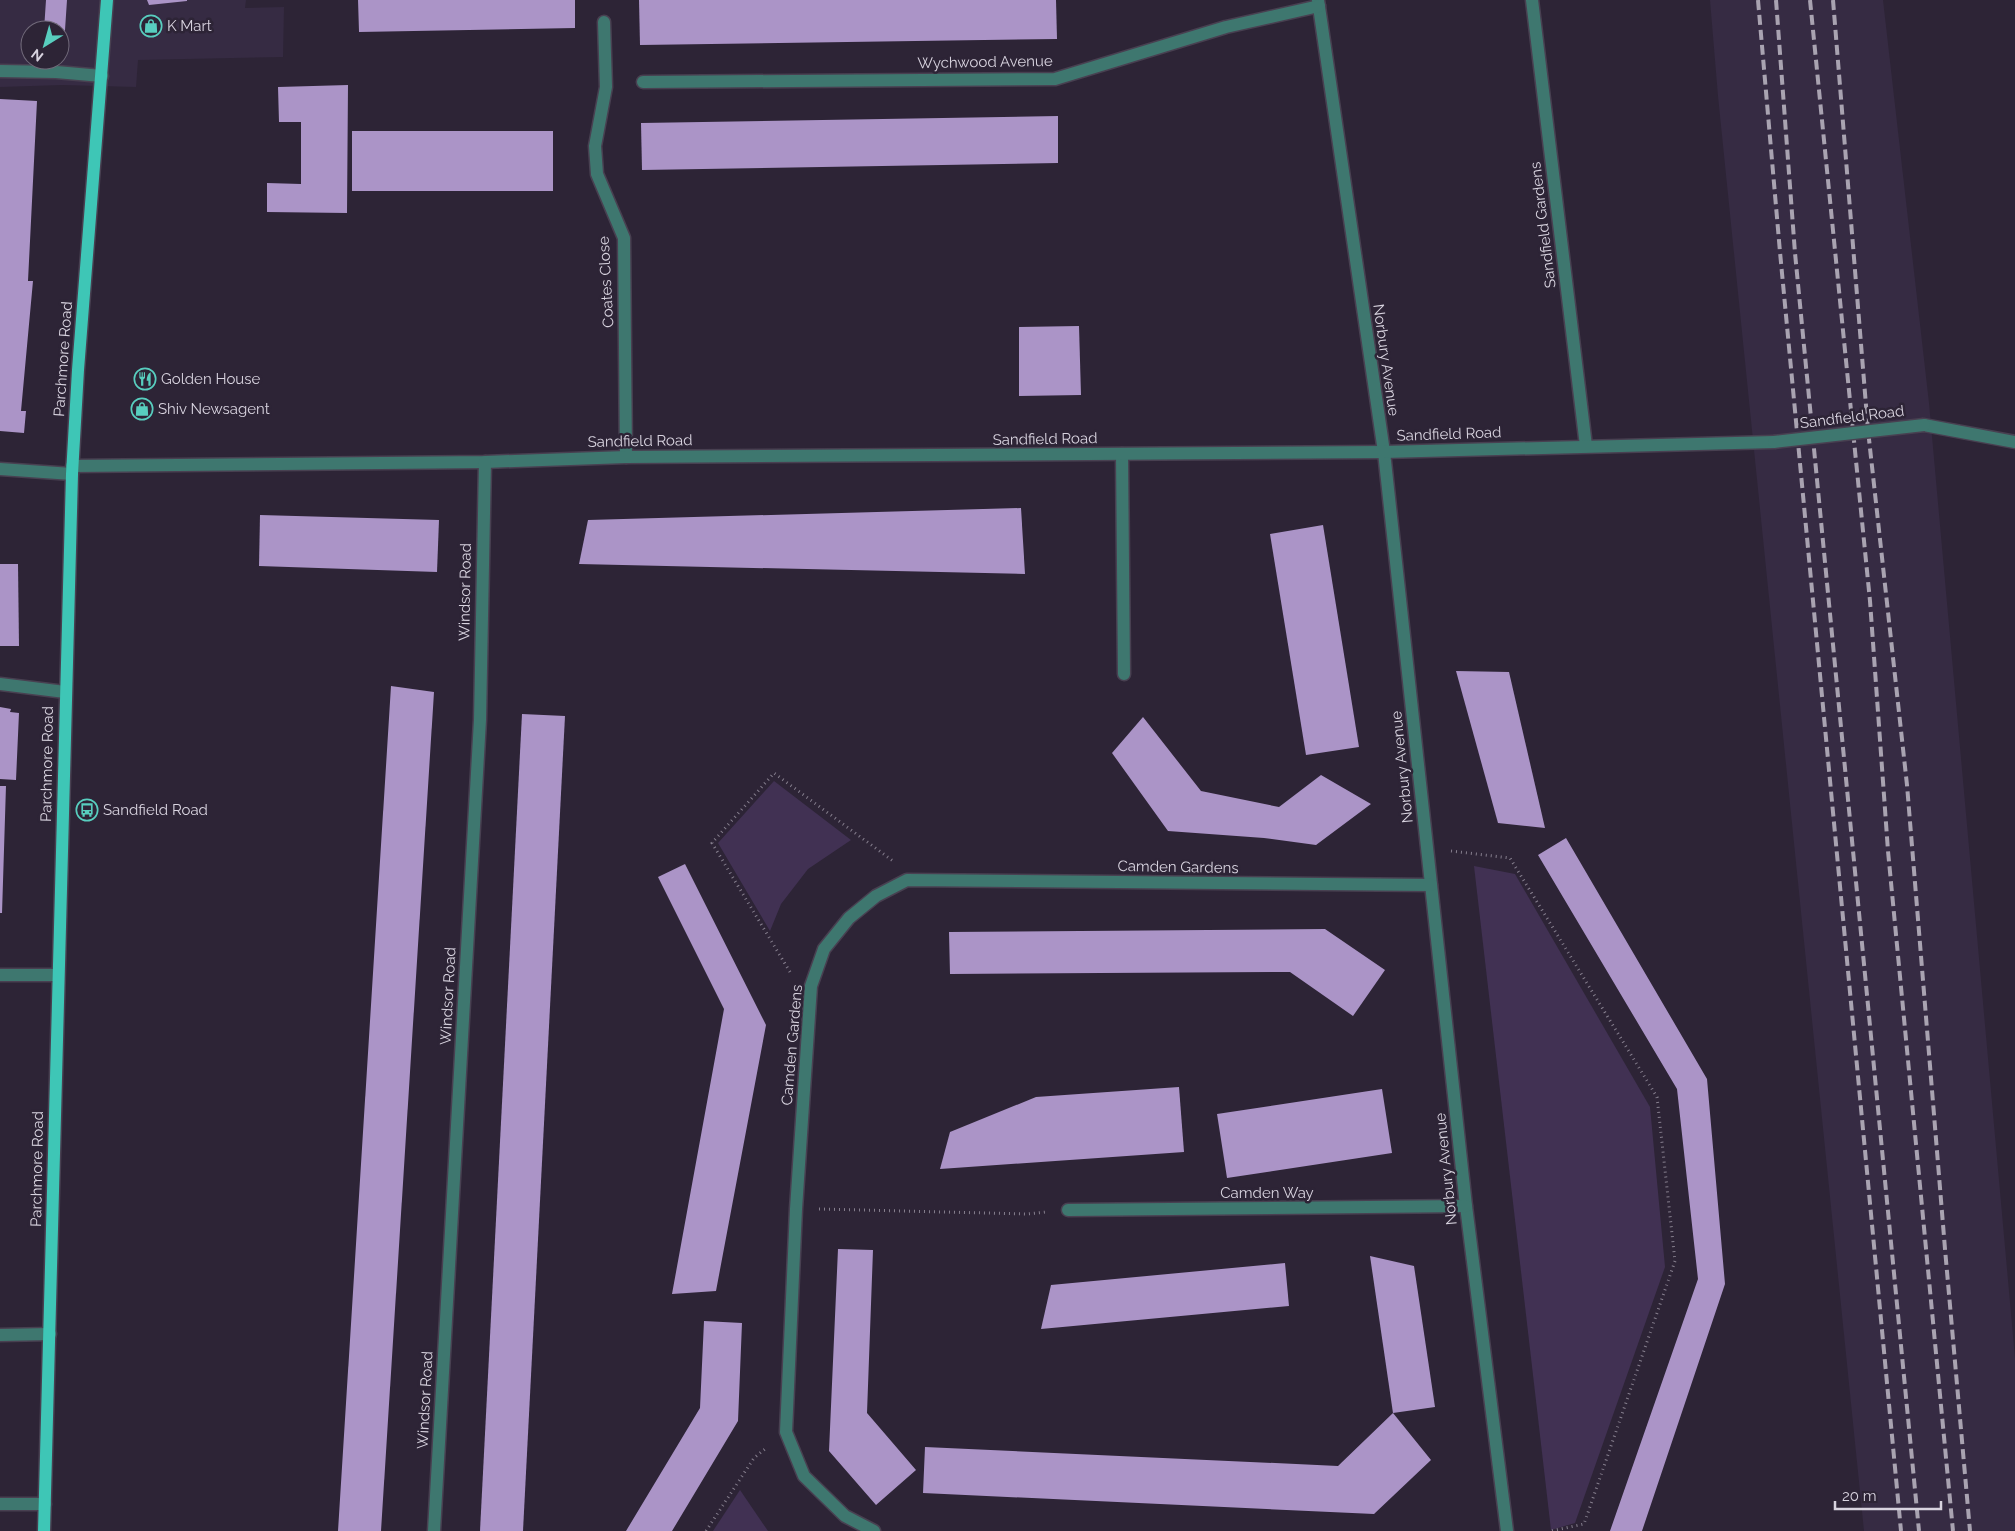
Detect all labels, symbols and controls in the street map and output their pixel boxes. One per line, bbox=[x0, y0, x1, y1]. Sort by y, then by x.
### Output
shop icon: K Mart bbox=[139, 14, 163, 38]
place label: K Mart bbox=[167, 17, 212, 35]
north arrow bbox=[20, 20, 70, 70]
text: N bbox=[28, 46, 46, 65]
street label: Wychwood Avenue bbox=[917, 52, 1053, 72]
street label: Sandfield Gardens bbox=[1526, 161, 1560, 289]
street label: Coates Close bbox=[595, 236, 617, 328]
street label: Parchmore Road bbox=[50, 301, 76, 417]
street label: Norbury Avenue bbox=[1369, 303, 1403, 417]
restaurant icon: Golden House bbox=[133, 367, 157, 391]
place label: Golden House bbox=[161, 370, 260, 388]
shop icon: Shiv Newsagent bbox=[130, 397, 154, 421]
place label: Shiv Newsagent bbox=[158, 400, 270, 418]
street label: Sandfield Road bbox=[1799, 402, 1905, 432]
street label: Sandfield Road bbox=[1396, 423, 1502, 445]
street label: Sandfield Road bbox=[992, 429, 1098, 449]
street label: Sandfield Road bbox=[587, 431, 693, 451]
street label: Windsor Road bbox=[455, 543, 475, 641]
street label: Parchmore Road bbox=[37, 706, 57, 822]
street label: Norbury Avenue bbox=[1387, 710, 1417, 824]
bus stop icon: Sandfield Road bbox=[75, 798, 99, 822]
place label: Sandfield Road bbox=[103, 801, 208, 819]
street label: Camden Gardens bbox=[1117, 857, 1239, 877]
street label: Windsor Road bbox=[436, 947, 460, 1045]
street label: Camden Gardens bbox=[778, 984, 806, 1106]
street label: Parchmore Road bbox=[27, 1111, 47, 1227]
street label: Norbury Avenue bbox=[1431, 1112, 1461, 1226]
street label: Camden Way bbox=[1220, 1184, 1314, 1202]
street label: Windsor Road bbox=[413, 1351, 437, 1449]
scale bar bbox=[1835, 1478, 1941, 1510]
text: 20 m bbox=[1842, 1487, 1877, 1505]

